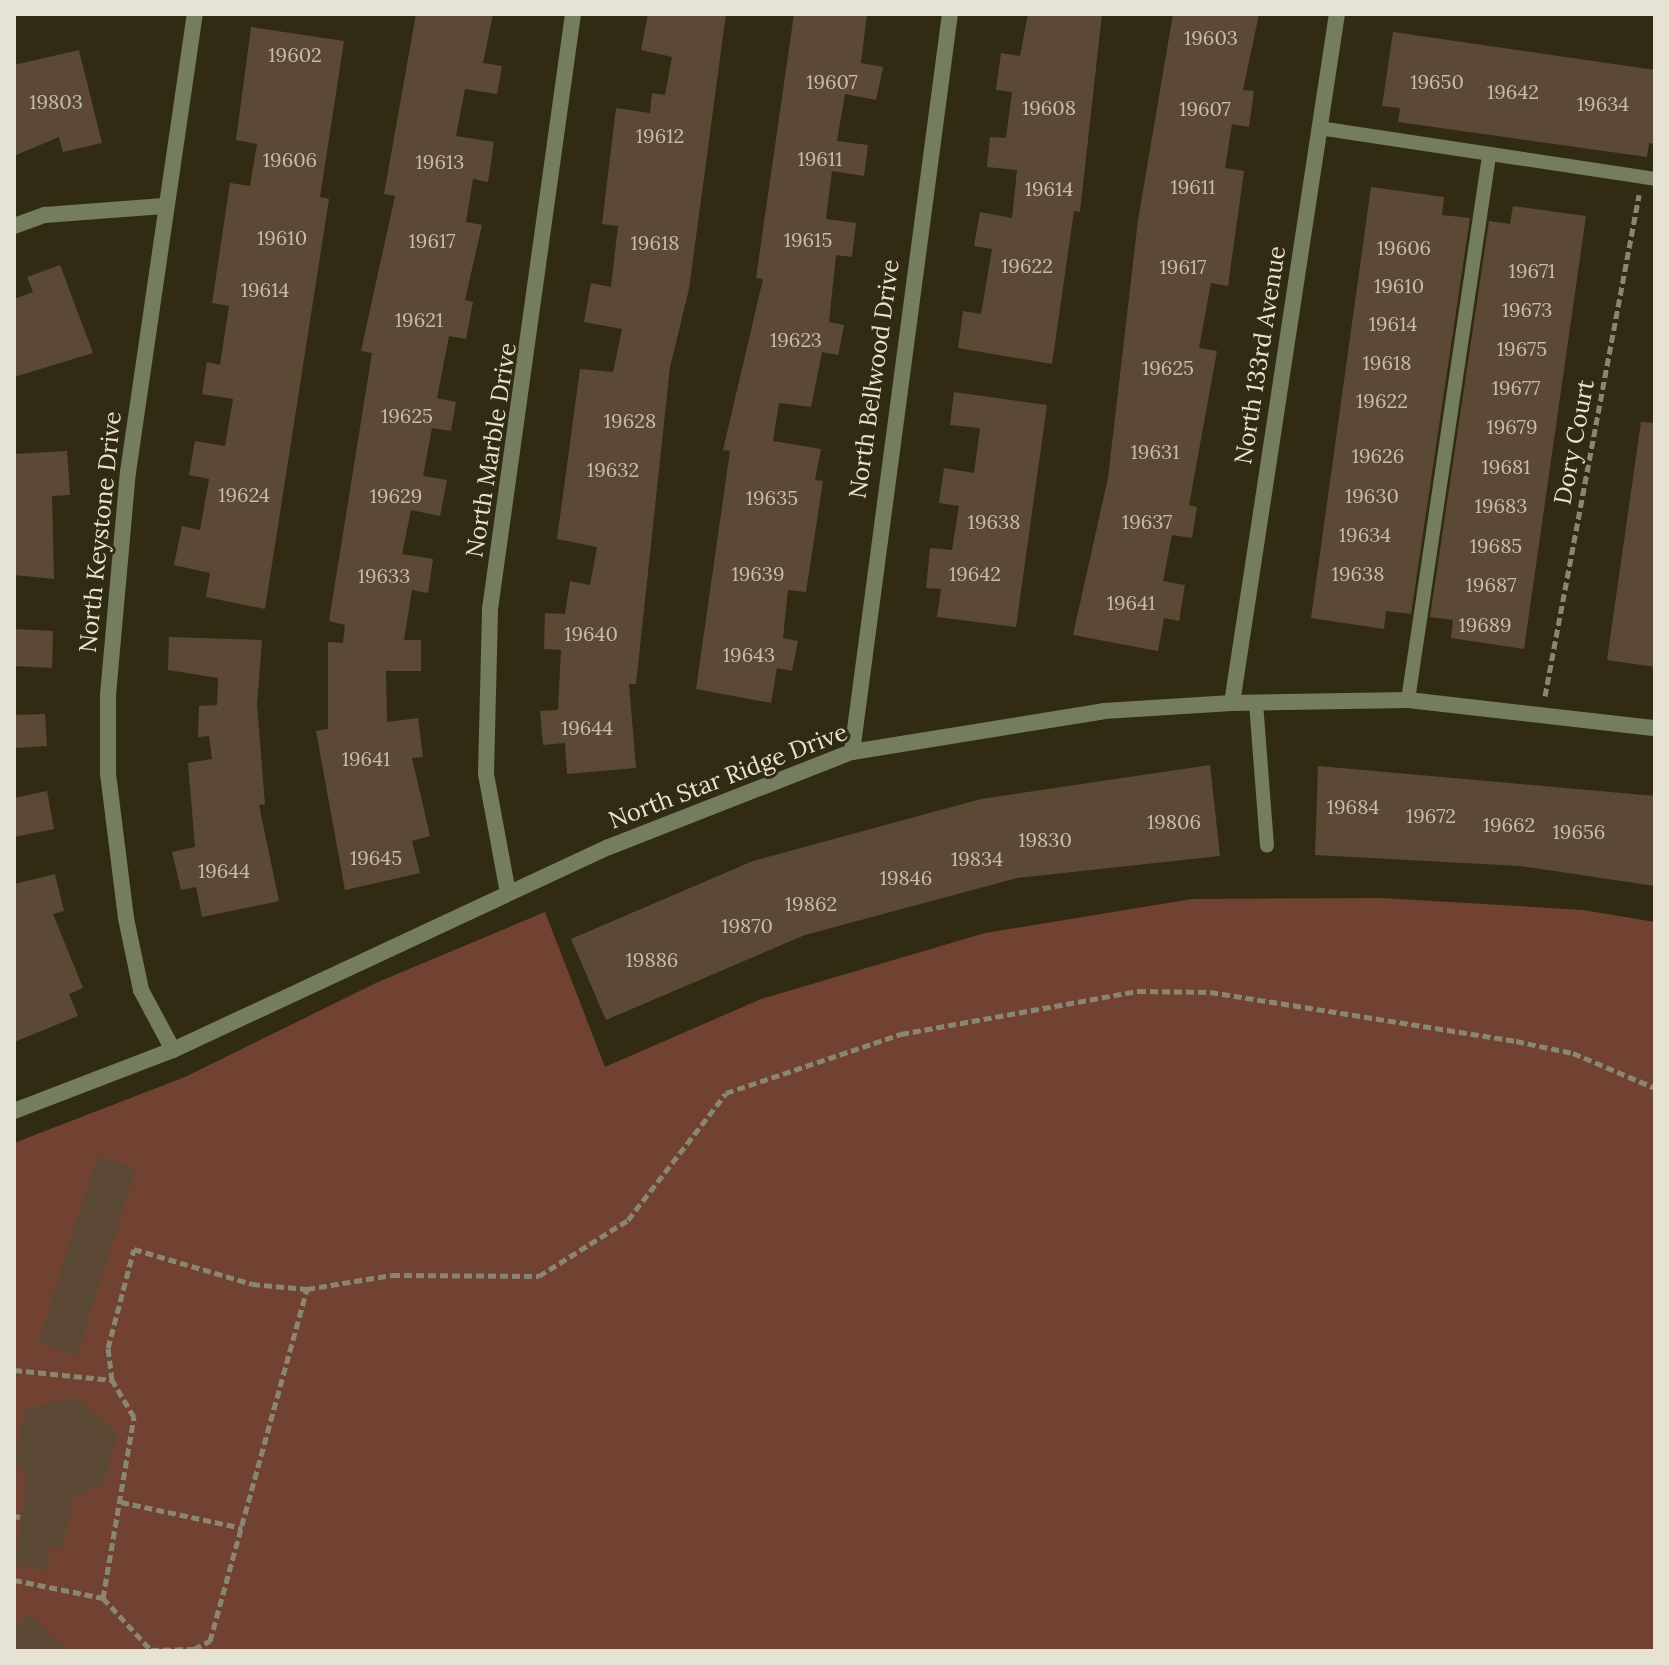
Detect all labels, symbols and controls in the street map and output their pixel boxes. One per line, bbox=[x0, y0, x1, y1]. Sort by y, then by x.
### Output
house number: 19603 bbox=[1184, 25, 1238, 49]
house number: 19602 bbox=[268, 42, 322, 66]
house number: 19607 bbox=[806, 69, 858, 93]
house number: 19650 bbox=[1410, 69, 1464, 93]
house number: 19642 bbox=[1487, 79, 1539, 103]
house number: 19803 bbox=[29, 89, 83, 113]
house number: 19634 bbox=[1577, 91, 1629, 115]
house number: 19608 bbox=[1022, 95, 1076, 119]
house number: 19607 bbox=[1179, 96, 1231, 120]
house number: 19612 bbox=[636, 123, 684, 147]
house number: 19611 bbox=[798, 146, 842, 170]
house number: 19606 bbox=[263, 147, 317, 171]
house number: 19613 bbox=[416, 149, 464, 173]
house number: 19611 bbox=[1171, 174, 1215, 198]
house number: 19614 bbox=[1025, 176, 1073, 200]
house number: 19610 bbox=[257, 225, 307, 249]
house number: 19615 bbox=[784, 227, 832, 251]
house number: 19617 bbox=[409, 228, 455, 252]
house number: 19618 bbox=[631, 230, 679, 254]
house number: 19606 bbox=[1377, 235, 1431, 259]
street label: North 133rd Avenue bbox=[1229, 244, 1291, 466]
house number: 19622 bbox=[1001, 253, 1053, 277]
house number: 19617 bbox=[1160, 254, 1206, 278]
street label: North Bellwood Drive bbox=[843, 258, 905, 500]
house number: 19671 bbox=[1509, 258, 1555, 282]
house number: 19610 bbox=[1374, 273, 1424, 297]
house number: 19614 bbox=[241, 277, 289, 301]
house number: 19673 bbox=[1502, 297, 1552, 321]
house number: 19621 bbox=[395, 307, 443, 331]
house number: 19614 bbox=[1369, 311, 1417, 335]
house number: 19623 bbox=[770, 327, 822, 351]
house number: 19675 bbox=[1497, 336, 1547, 360]
street label: North Marble Drive bbox=[460, 340, 522, 560]
house number: 19618 bbox=[1363, 350, 1411, 374]
house number: 19625 bbox=[1142, 355, 1194, 379]
house number: 19677 bbox=[1492, 375, 1540, 399]
street label: Dory Court bbox=[1548, 377, 1600, 507]
house number: 19622 bbox=[1356, 388, 1408, 412]
house number: 19625 bbox=[381, 403, 433, 427]
house number: 19628 bbox=[604, 408, 656, 432]
street label: North Keystone Drive bbox=[73, 410, 127, 654]
house number: 19679 bbox=[1486, 414, 1538, 438]
house number: 19631 bbox=[1131, 439, 1179, 463]
house number: 19626 bbox=[1352, 443, 1404, 467]
house number: 19681 bbox=[1482, 454, 1530, 478]
house number: 19632 bbox=[587, 457, 639, 481]
house number: 19624 bbox=[218, 482, 270, 506]
house number: 19629 bbox=[370, 483, 422, 507]
house number: 19630 bbox=[1345, 483, 1399, 507]
house number: 19635 bbox=[746, 485, 798, 509]
house number: 19683 bbox=[1475, 493, 1527, 517]
house number: 19638 bbox=[968, 509, 1020, 533]
house number: 19637 bbox=[1122, 509, 1172, 533]
house number: 19634 bbox=[1339, 522, 1391, 546]
house number: 19685 bbox=[1470, 533, 1522, 557]
house number: 19639 bbox=[731, 561, 785, 585]
house number: 19642 bbox=[949, 561, 1001, 585]
house number: 19638 bbox=[1332, 561, 1384, 585]
house number: 19633 bbox=[358, 563, 410, 587]
house number: 19687 bbox=[1466, 572, 1516, 596]
house number: 19641 bbox=[1107, 590, 1155, 614]
house number: 19689 bbox=[1458, 612, 1512, 636]
house number: 19640 bbox=[564, 621, 618, 645]
house number: 19643 bbox=[723, 642, 775, 666]
house number: 19644 bbox=[561, 715, 613, 739]
street label: North Star Ridge Drive bbox=[605, 717, 851, 835]
house number: 19641 bbox=[342, 746, 390, 770]
house number: 19684 bbox=[1327, 794, 1379, 818]
house number: 19672 bbox=[1406, 803, 1456, 827]
house number: 19806 bbox=[1147, 809, 1201, 833]
house number: 19662 bbox=[1483, 812, 1535, 836]
house number: 19656 bbox=[1553, 819, 1605, 843]
house number: 19830 bbox=[1018, 827, 1072, 851]
house number: 19645 bbox=[350, 845, 402, 869]
house number: 19834 bbox=[951, 846, 1003, 870]
house number: 19644 bbox=[198, 858, 250, 882]
house number: 19846 bbox=[880, 865, 932, 889]
house number: 19862 bbox=[785, 891, 837, 915]
house number: 19870 bbox=[721, 913, 773, 937]
house number: 19886 bbox=[626, 947, 678, 971]

